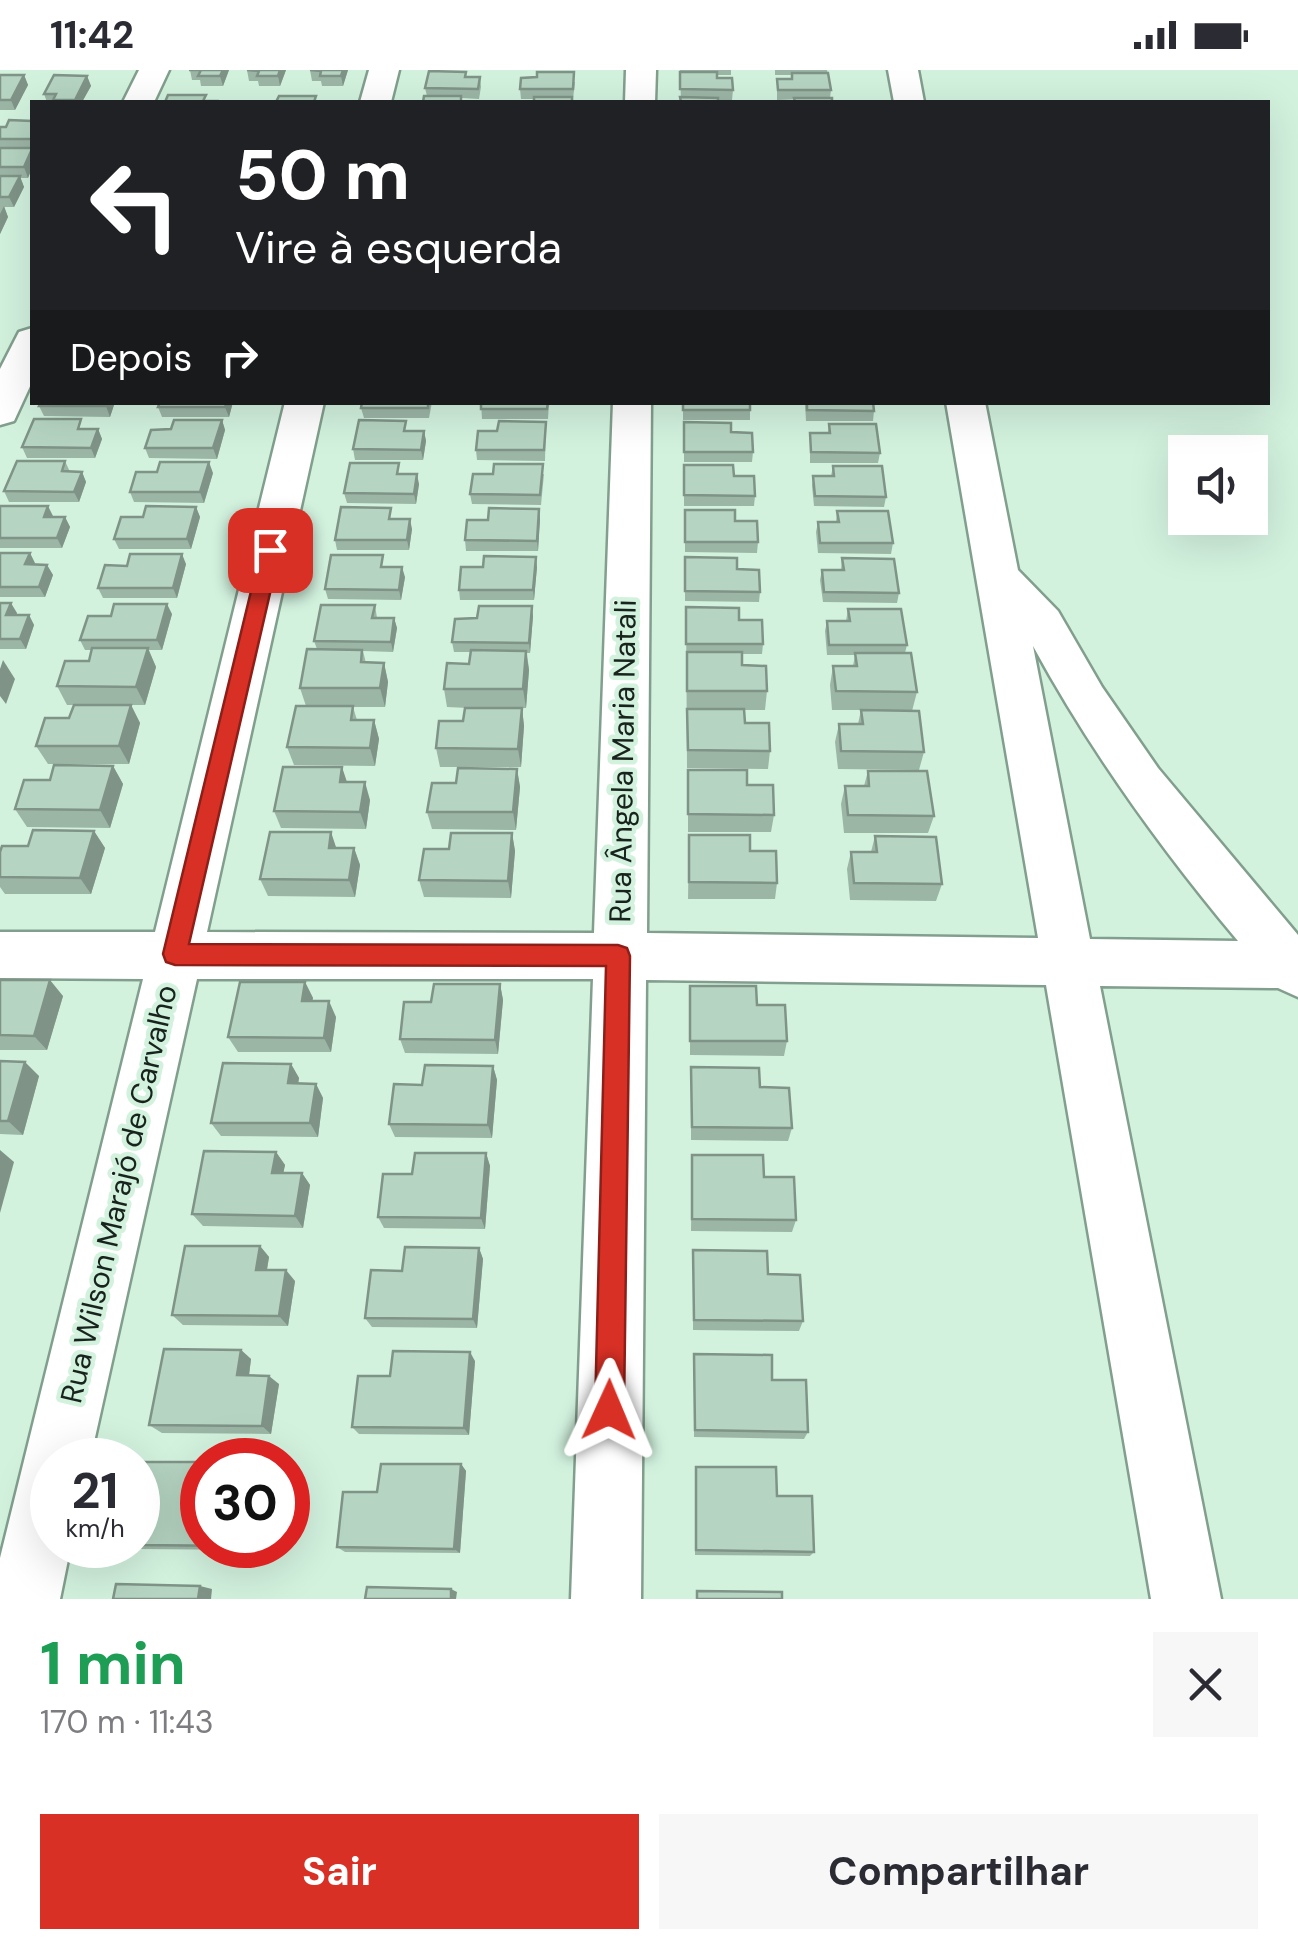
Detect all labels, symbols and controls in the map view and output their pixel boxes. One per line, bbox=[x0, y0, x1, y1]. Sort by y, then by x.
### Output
text: 11:42 bbox=[50, 10, 134, 60]
text: 50 m bbox=[235, 130, 410, 221]
icon: left bbox=[70, 140, 200, 270]
text: Vire à esquerda bbox=[235, 218, 562, 277]
icon: right bbox=[212, 330, 267, 385]
text: Depois bbox=[70, 333, 192, 383]
map controls bbox=[1168, 435, 1268, 535]
button: sound bbox=[1168, 435, 1268, 535]
pin bbox=[228, 508, 313, 593]
icon: arrive bbox=[243, 523, 298, 578]
street label: Rua Ângela Maria Natali bbox=[600, 599, 645, 923]
street label: Rua Wilson Marajó de Carvalho bbox=[51, 981, 186, 1407]
position arrow bbox=[557, 1358, 661, 1462]
speed limit sign: 30 bbox=[180, 1438, 310, 1568]
text: 21 bbox=[71, 1458, 119, 1524]
text: km/h bbox=[65, 1512, 125, 1545]
text: 1 min bbox=[40, 1624, 186, 1703]
button: close bbox=[1153, 1632, 1258, 1737]
text: 170 m · 11:43 bbox=[40, 1701, 214, 1743]
button: Sair bbox=[40, 1814, 639, 1929]
button: Compartilhar bbox=[659, 1814, 1258, 1929]

